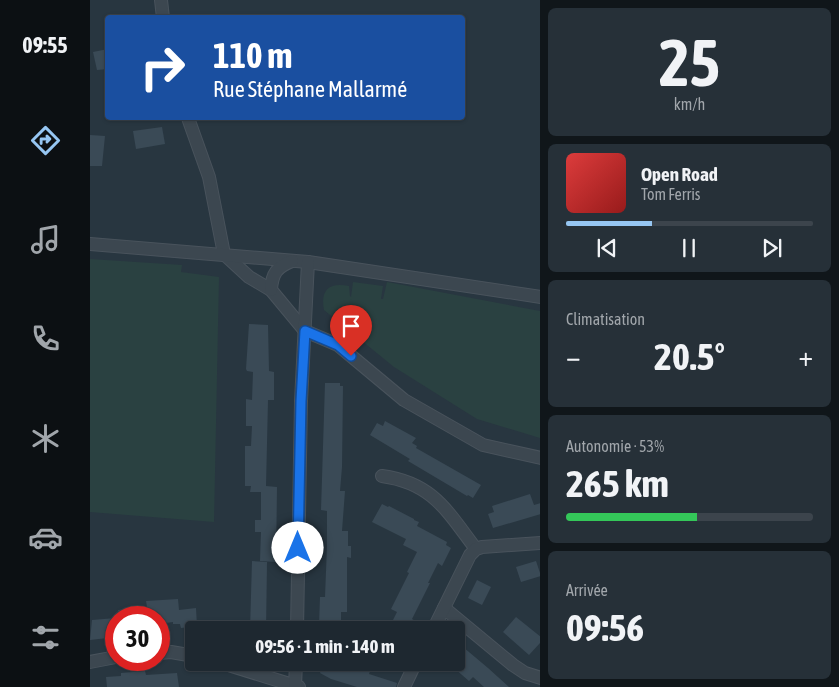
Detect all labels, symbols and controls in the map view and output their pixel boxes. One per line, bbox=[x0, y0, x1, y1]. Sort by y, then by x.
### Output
text: 25 bbox=[659, 25, 720, 100]
text: 09:55 bbox=[22, 32, 68, 58]
icon: right bbox=[130, 35, 195, 100]
text: 110 m bbox=[213, 35, 292, 75]
text: Rue Stéphane Mallarmé bbox=[213, 76, 407, 102]
text: km/h bbox=[674, 95, 705, 113]
icon: directions bbox=[28, 123, 63, 158]
text: Open Road bbox=[641, 163, 718, 185]
text: Tom Ferris bbox=[641, 185, 700, 203]
icon: music bbox=[28, 222, 63, 257]
icon: previous bbox=[593, 234, 621, 262]
icon: pause bbox=[675, 234, 703, 262]
icon: next bbox=[758, 234, 786, 262]
pin bbox=[330, 305, 372, 356]
text: Climatisation bbox=[566, 310, 645, 328]
icon: arrive bbox=[337, 312, 365, 340]
icon: phone bbox=[28, 321, 63, 356]
text: 20.5° bbox=[654, 335, 725, 378]
text: − bbox=[566, 340, 581, 372]
text: + bbox=[798, 340, 813, 372]
icon: climate bbox=[28, 421, 63, 456]
text: Autonomie · 53% bbox=[566, 437, 664, 455]
text: 265 km bbox=[566, 462, 669, 505]
icon: car bbox=[28, 520, 63, 555]
position arrow bbox=[271, 521, 323, 573]
text: Arrivée bbox=[566, 581, 608, 599]
speed limit sign: 30 bbox=[105, 606, 170, 671]
text: 09:56 bbox=[566, 606, 644, 649]
icon: filters bbox=[28, 620, 63, 655]
text: 09:56 · 1 min · 140 m bbox=[255, 635, 395, 657]

